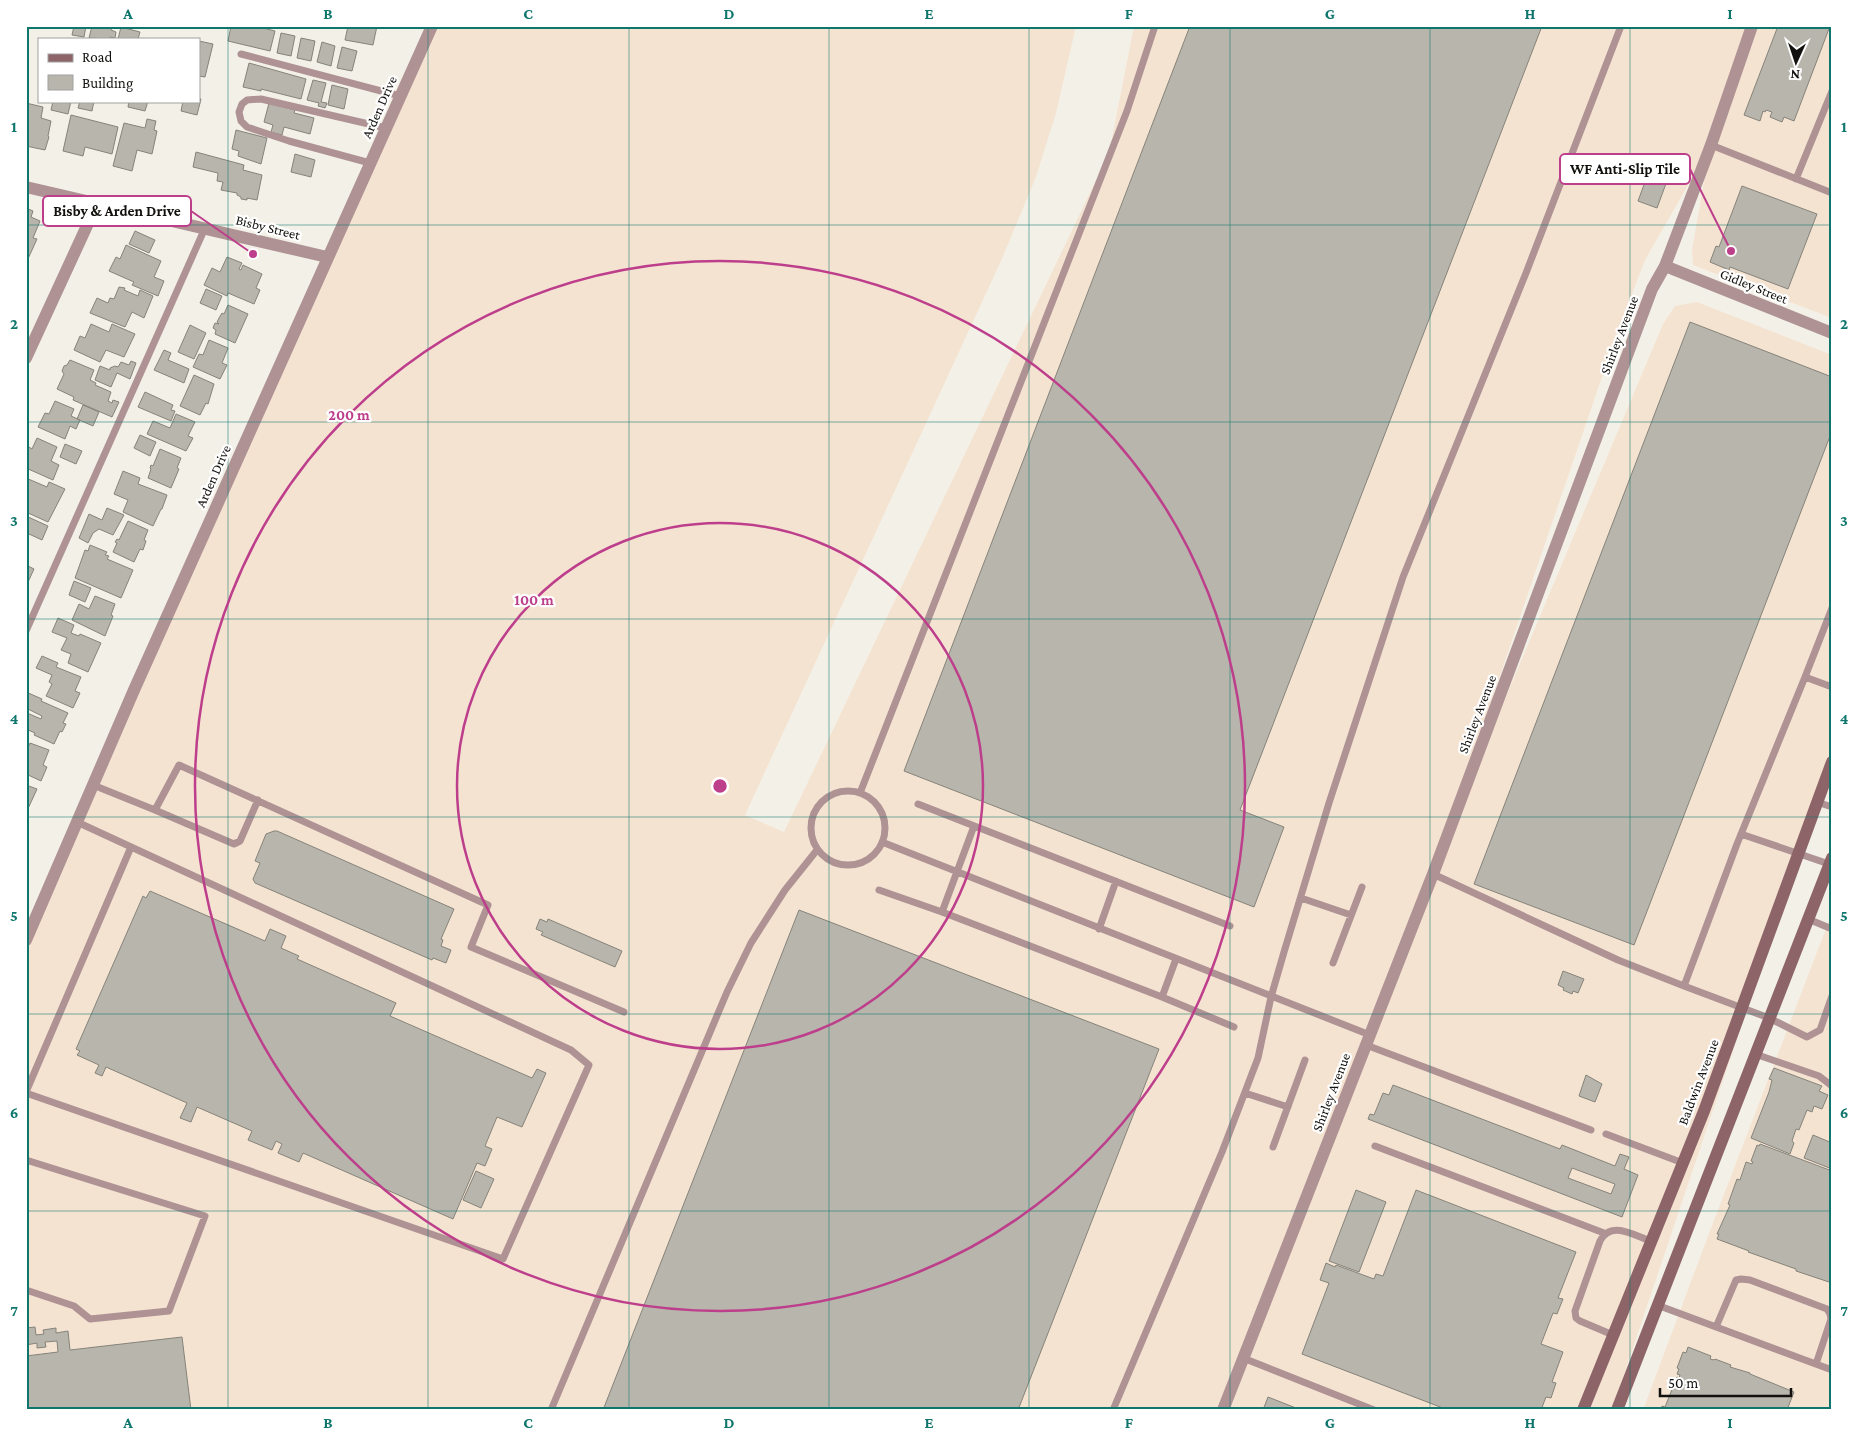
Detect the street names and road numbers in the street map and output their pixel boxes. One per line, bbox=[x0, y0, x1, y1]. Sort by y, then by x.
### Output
street label: Arden Drive bbox=[358, 73, 400, 141]
street label: Bisby Street bbox=[234, 211, 302, 243]
street label: Gidley Street bbox=[1718, 265, 1791, 307]
street label: Shirley Avenue bbox=[1597, 294, 1641, 376]
street label: Arden Drive bbox=[192, 442, 234, 510]
street label: Shirley Avenue bbox=[1455, 673, 1499, 755]
street label: Baldwin Avenue bbox=[1674, 1037, 1722, 1127]
street label: Shirley Avenue bbox=[1309, 1051, 1353, 1133]

